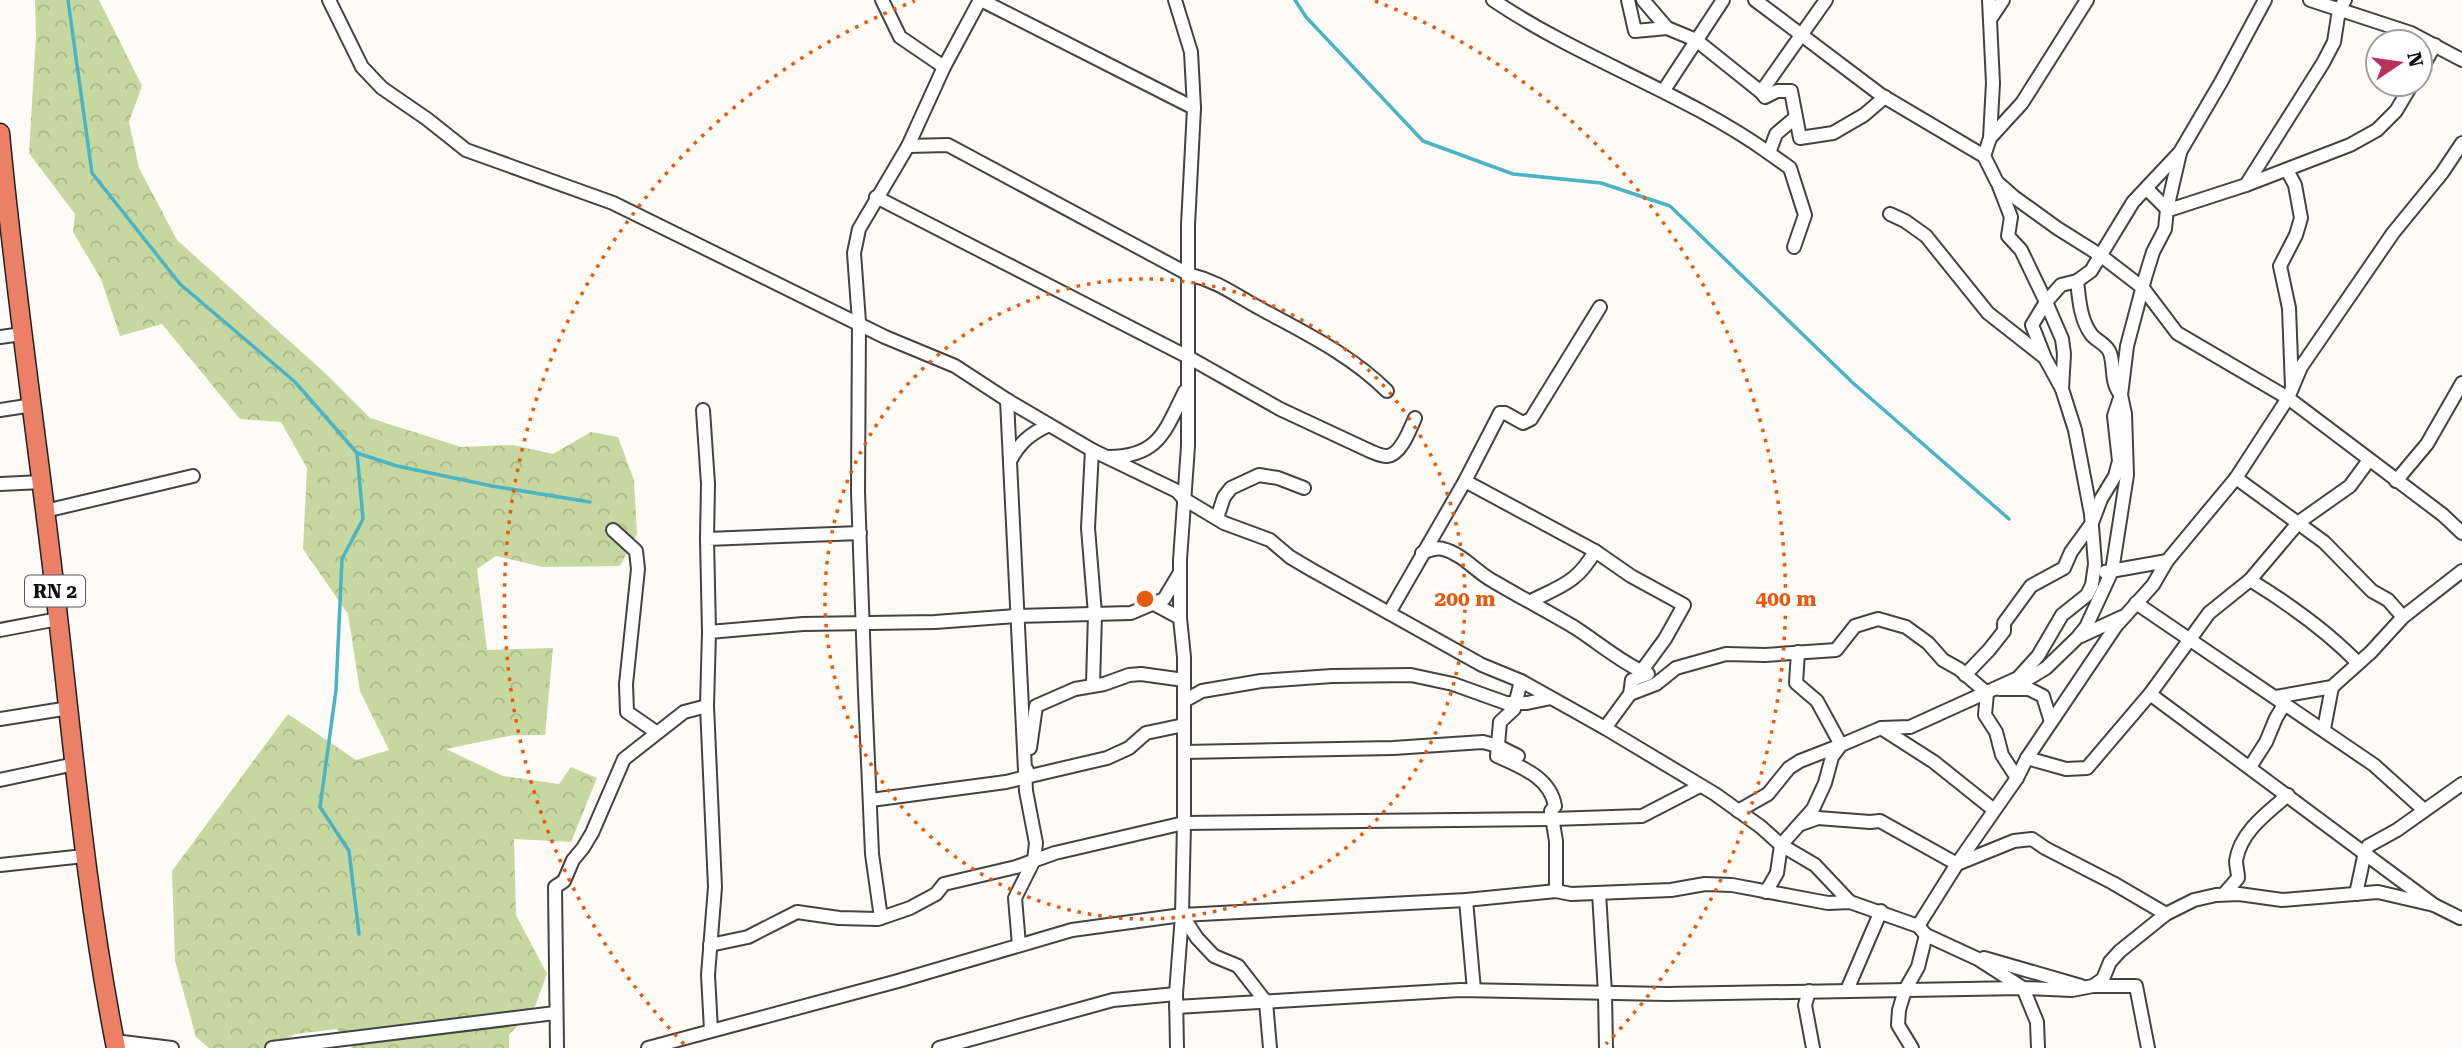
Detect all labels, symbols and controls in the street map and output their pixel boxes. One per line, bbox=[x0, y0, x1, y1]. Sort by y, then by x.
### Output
north arrow bbox=[2364, 28, 2434, 98]
text: N bbox=[2402, 50, 2428, 69]
road number: RN 2 bbox=[25, 576, 85, 606]
centre of rings bbox=[1133, 587, 1157, 611]
text: 200 m bbox=[1435, 587, 1495, 611]
text: 400 m bbox=[1756, 587, 1816, 611]

